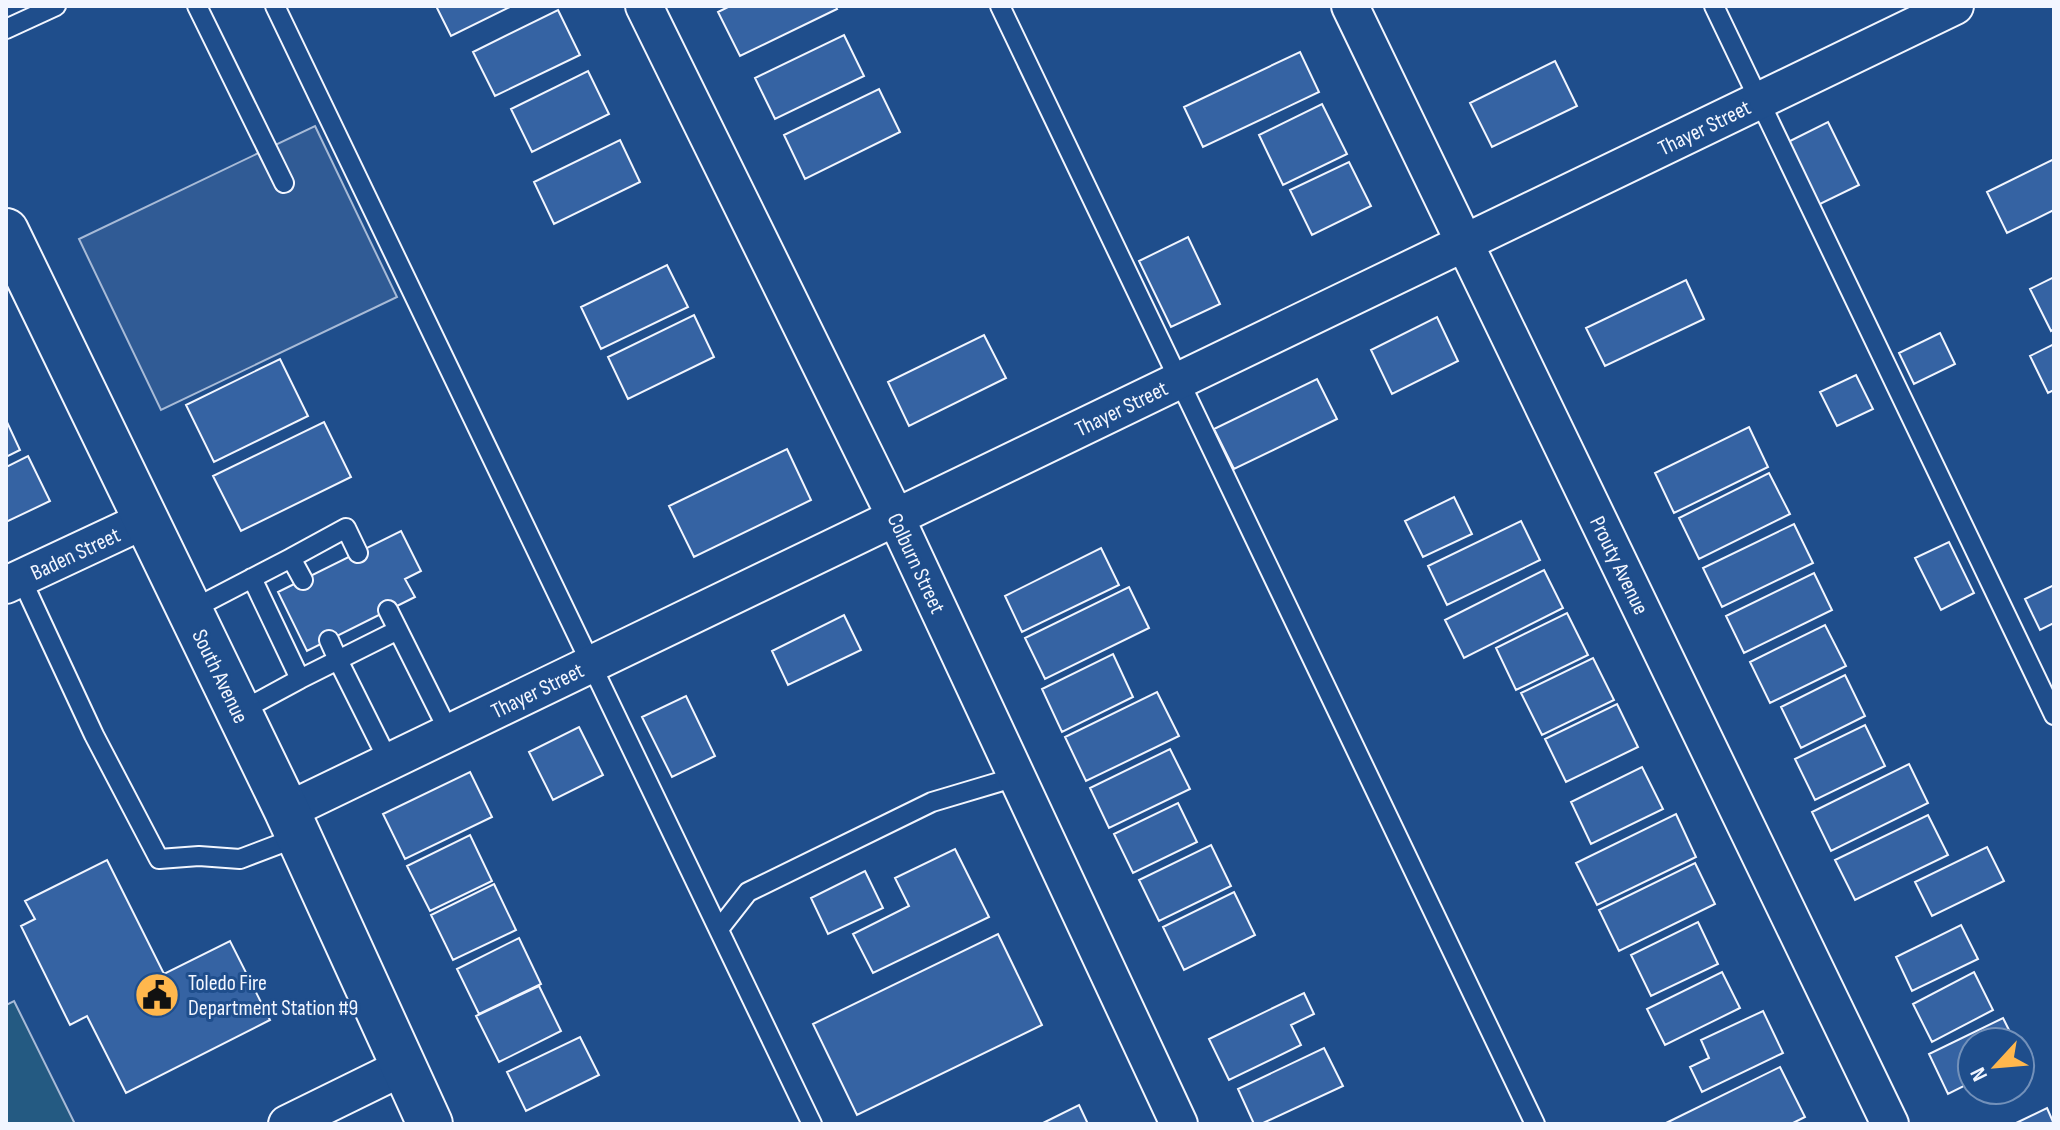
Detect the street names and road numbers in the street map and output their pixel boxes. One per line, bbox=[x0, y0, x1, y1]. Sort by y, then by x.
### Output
street label: Thayer Street bbox=[1654, 94, 1756, 162]
street label: Thayer Street bbox=[1071, 375, 1173, 443]
street label: Colburn Street bbox=[881, 509, 951, 618]
street label: Prouty Avenue bbox=[1583, 512, 1654, 619]
street label: Baden Street bbox=[27, 522, 125, 587]
street label: South Avenue bbox=[185, 625, 254, 728]
street label: Thayer Street bbox=[487, 657, 589, 725]

